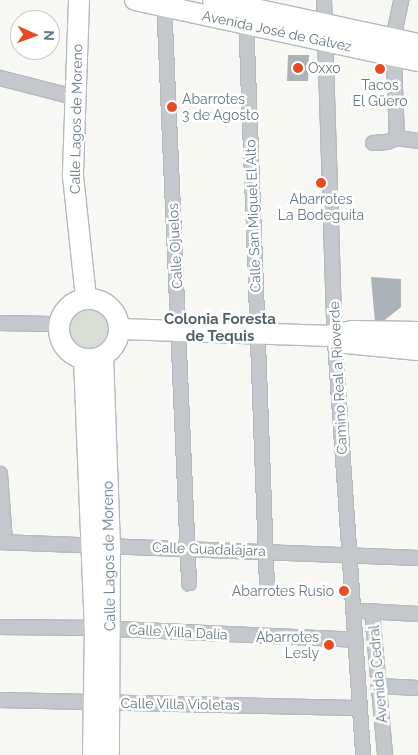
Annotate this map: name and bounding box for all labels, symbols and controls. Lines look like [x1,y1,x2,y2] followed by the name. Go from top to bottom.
[200,7,354,55] street label: Avenida José de Gálvez
[10,10,60,60] north arrow
[41,30,57,41] text: N
[66,44,86,194] street label: Calle Lagos de Moreno
[308,60,340,76] place label: Oxxo
[292,62,304,74] marker: Oxxo
[374,63,386,75] marker: Tacos El Güero
[352,77,408,110] place label: Tacos El Güero
[182,91,259,124] place label: Abarrotes 3 de Agosto
[166,101,178,113] marker: Abarrotes 3 de Agosto
[242,139,264,293] street label: Calle San Miguel El Alto
[315,177,327,189] marker: Abarrotes La Bodeguita
[278,191,364,223] place label: Abarrotes La Bodeguita
[164,203,186,289] street label: Calle Ojuelos
[326,301,350,455] street label: Camino Real a Rioverde
[164,310,276,345] district label: Colonia Foresta de Tequis
[99,481,119,631] street label: Calle Lagos de Moreno
[152,539,266,559] street label: Calle Guadalajara
[232,583,334,599] place label: Abarrotes Rusio
[338,585,350,597] marker: Abarrotes Rusio
[128,621,228,643] street label: Calle Villa Dalia
[365,624,391,724] street label: Avenida Cedral
[256,629,319,662] place label: Abarrotes Lesly
[323,639,335,651] marker: Abarrotes Lesly
[120,695,240,713] street label: Calle Villa Violetas

